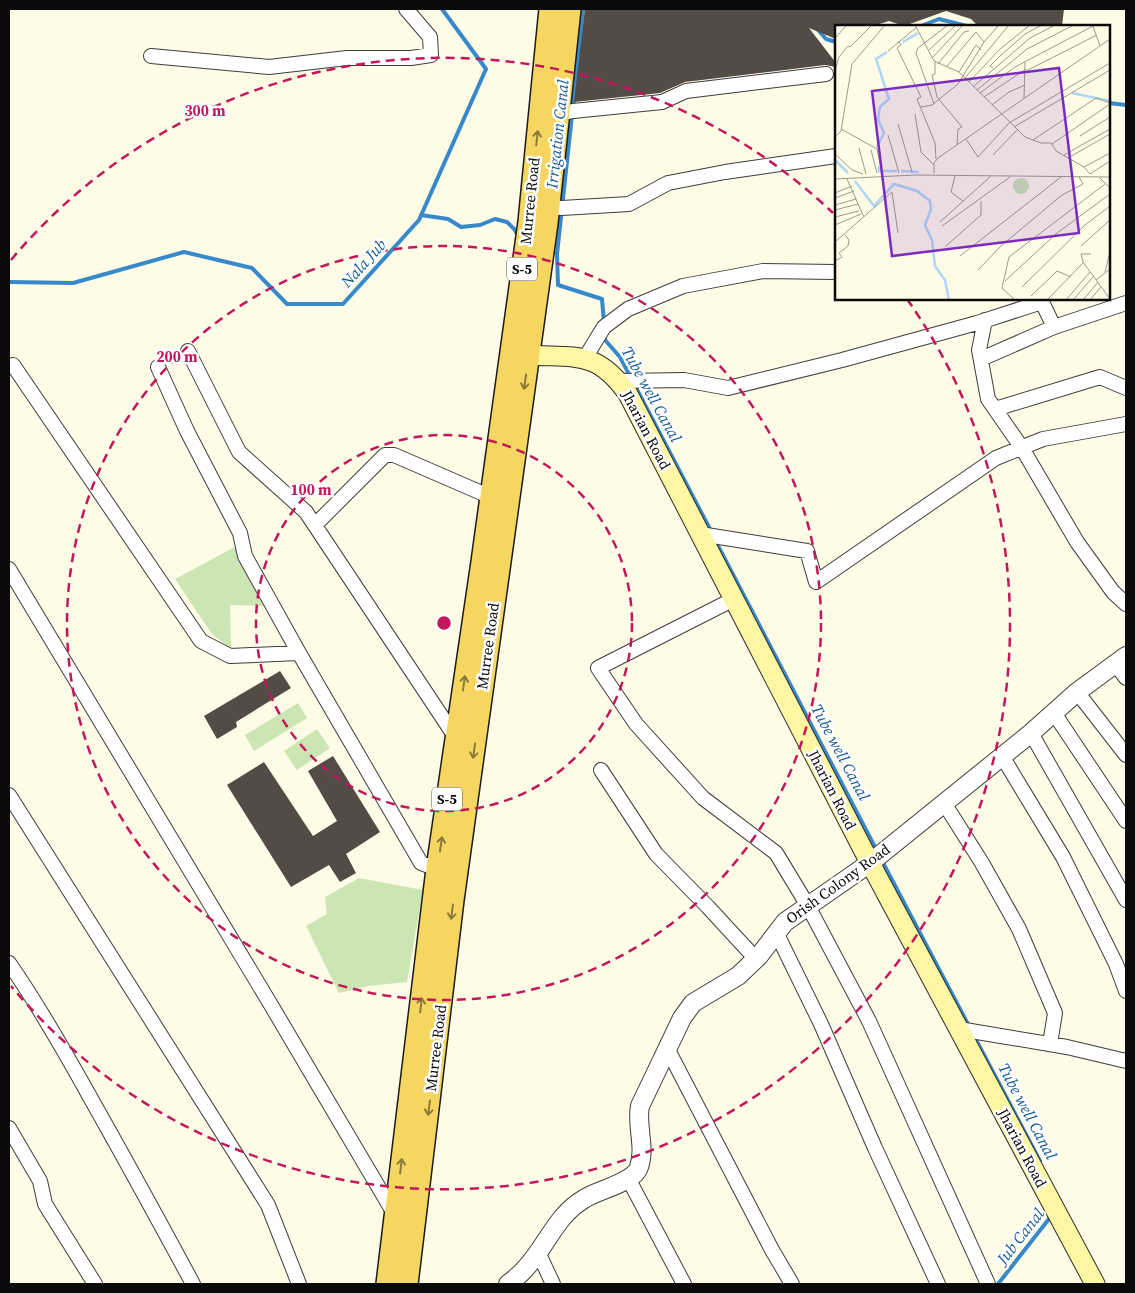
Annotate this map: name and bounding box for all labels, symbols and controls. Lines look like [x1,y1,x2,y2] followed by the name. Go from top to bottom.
[835,25,1110,300] inset map
[540,78,574,190] water label: Irrigation Canal
[184,100,226,121] text: 300 m
[532,131,542,147] one-way arrow
[514,156,545,245] street label: Murree Road
[335,234,391,293] water label: Nala Jub
[507,258,537,280] road number: S-5
[617,342,688,446] water label: Tube well Canal
[156,346,198,367] text: 200 m
[520,373,530,389] one-way arrow
[616,385,676,474] street label: Jharian Road
[290,479,332,500] text: 100 m
[471,601,504,691] street label: Murree Road
[435,614,453,632] centre of rings
[459,675,469,691] one-way arrow
[806,700,876,804] water label: Tube well Canal
[468,742,478,758] one-way arrow
[803,745,862,834] street label: Jharian Road
[432,788,462,811] road number: S-5
[436,836,446,852] one-way arrow
[781,838,895,929] street label: Orish Colony Road
[447,903,457,919] one-way arrow
[416,997,426,1013] one-way arrow
[420,1003,451,1093] street label: Murree Road
[993,1059,1063,1163] water label: Tube well Canal
[423,1100,433,1116] one-way arrow
[992,1103,1052,1192] street label: Jharian Road
[396,1159,406,1175] one-way arrow
[990,1203,1049,1270] water label: Jub Canal

